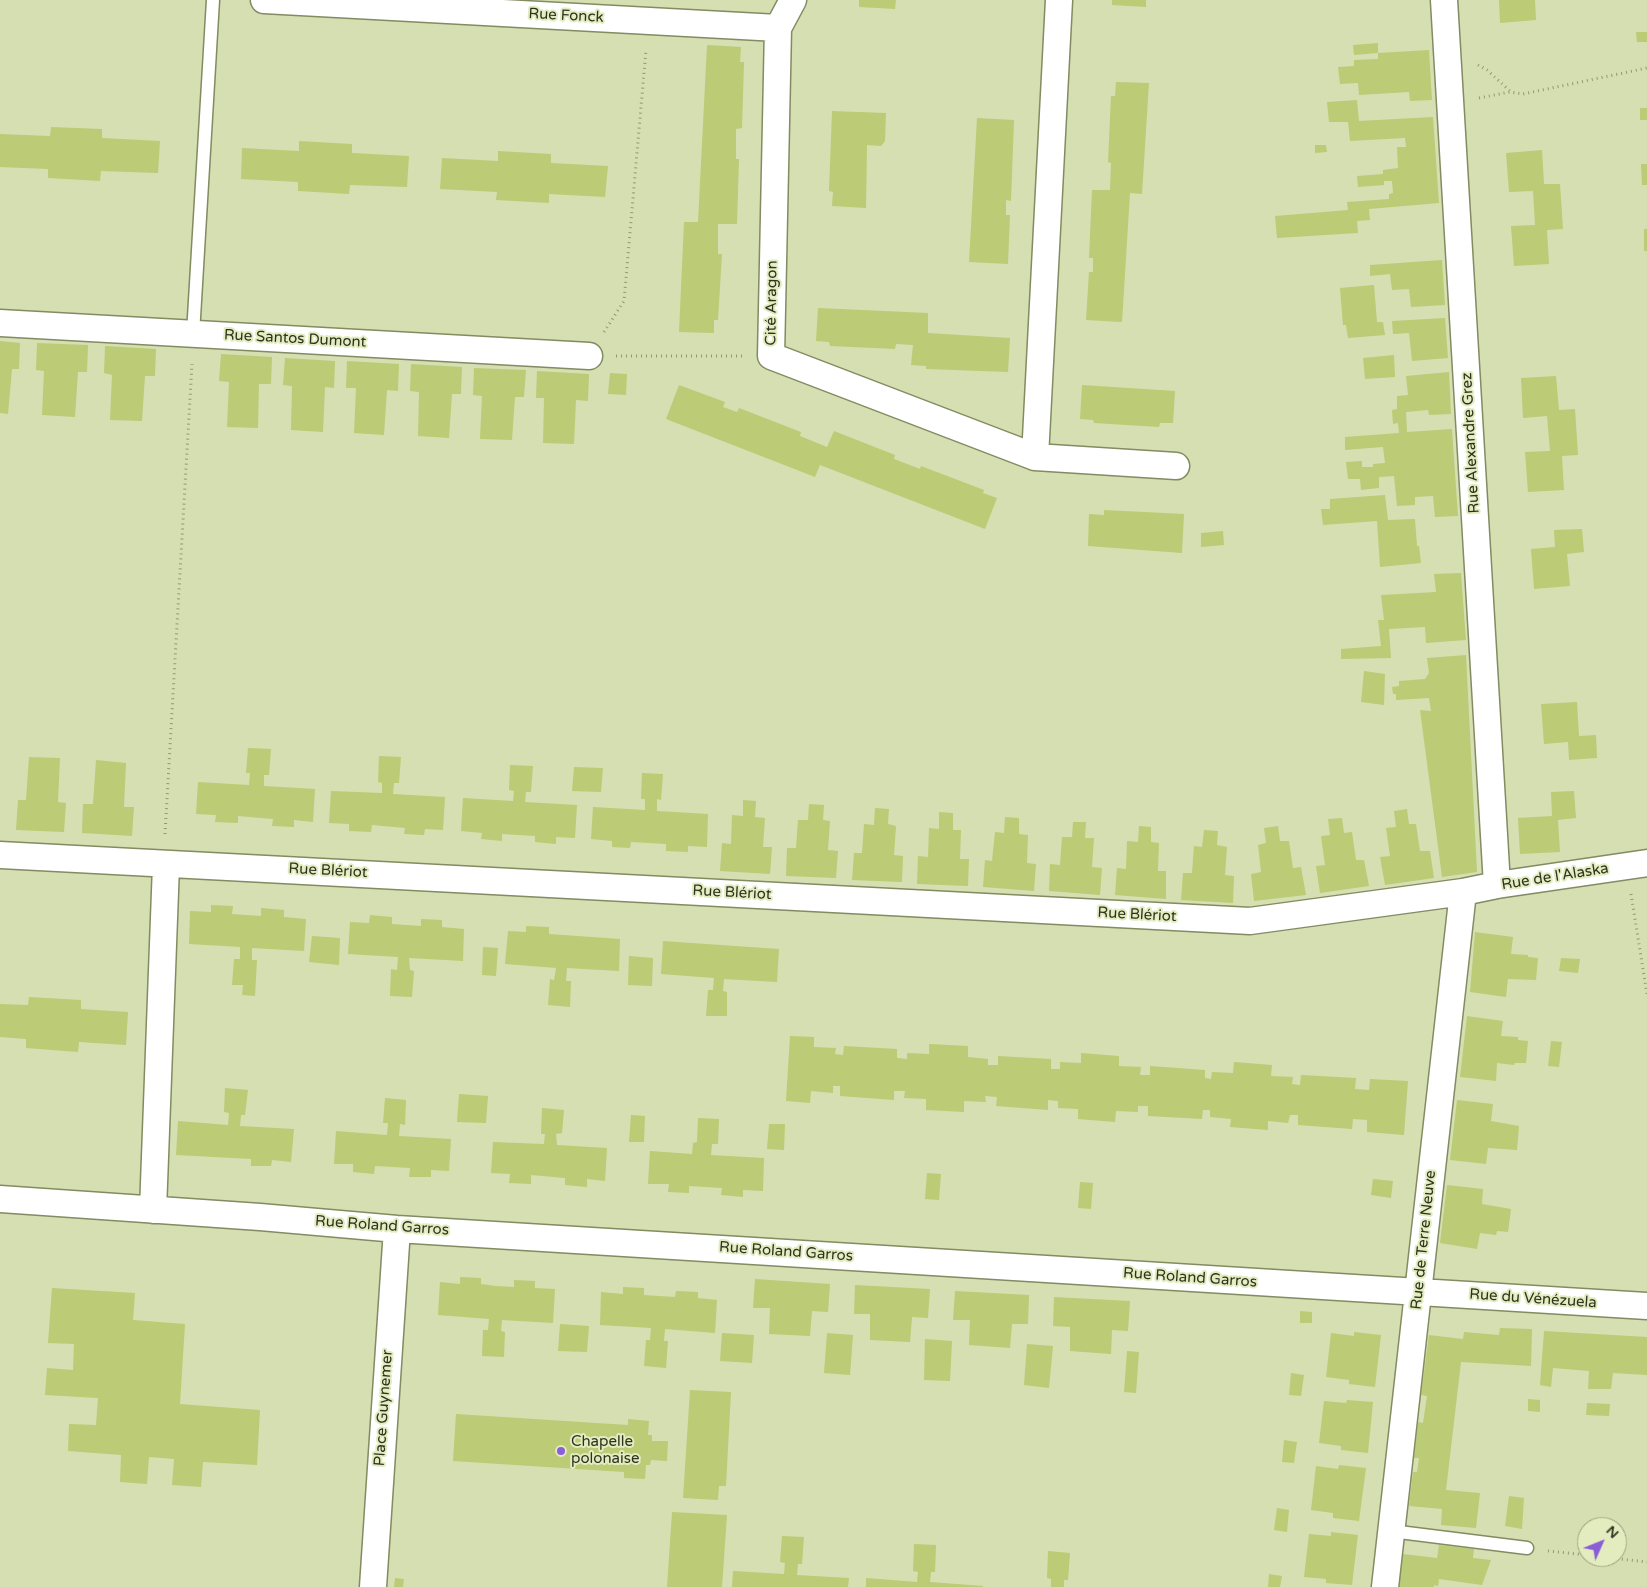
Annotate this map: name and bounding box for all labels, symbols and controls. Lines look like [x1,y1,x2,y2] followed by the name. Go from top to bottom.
[528,5,604,27] street label: Rue Fonck
[762,260,782,346] street label: Cité Aragon
[223,326,367,352] street label: Rue Santos Dumont
[1458,372,1484,514] street label: Rue Alexandre Grez
[288,860,368,882] street label: Rue Blériot
[1500,860,1610,894] street label: Rue de l'Alaska
[692,882,772,904] street label: Rue Blériot
[1097,904,1177,926] street label: Rue Blériot
[1408,1169,1440,1311] street label: Rue de Terre Neuve
[315,1212,449,1240] street label: Rue Roland Garros
[719,1238,853,1266] street label: Rue Roland Garros
[1123,1264,1257,1292] street label: Rue Roland Garros
[1469,1286,1597,1312] street label: Rue du Vénézuela
[371,1349,397,1467] street label: Place Guynemer
[571,1433,639,1468] place label: Chapelle polonaise
[555,1445,567,1457] marker: Chapelle polonaise
[1577,1517,1627,1567] north arrow
[1602,1522,1622,1542] text: N

